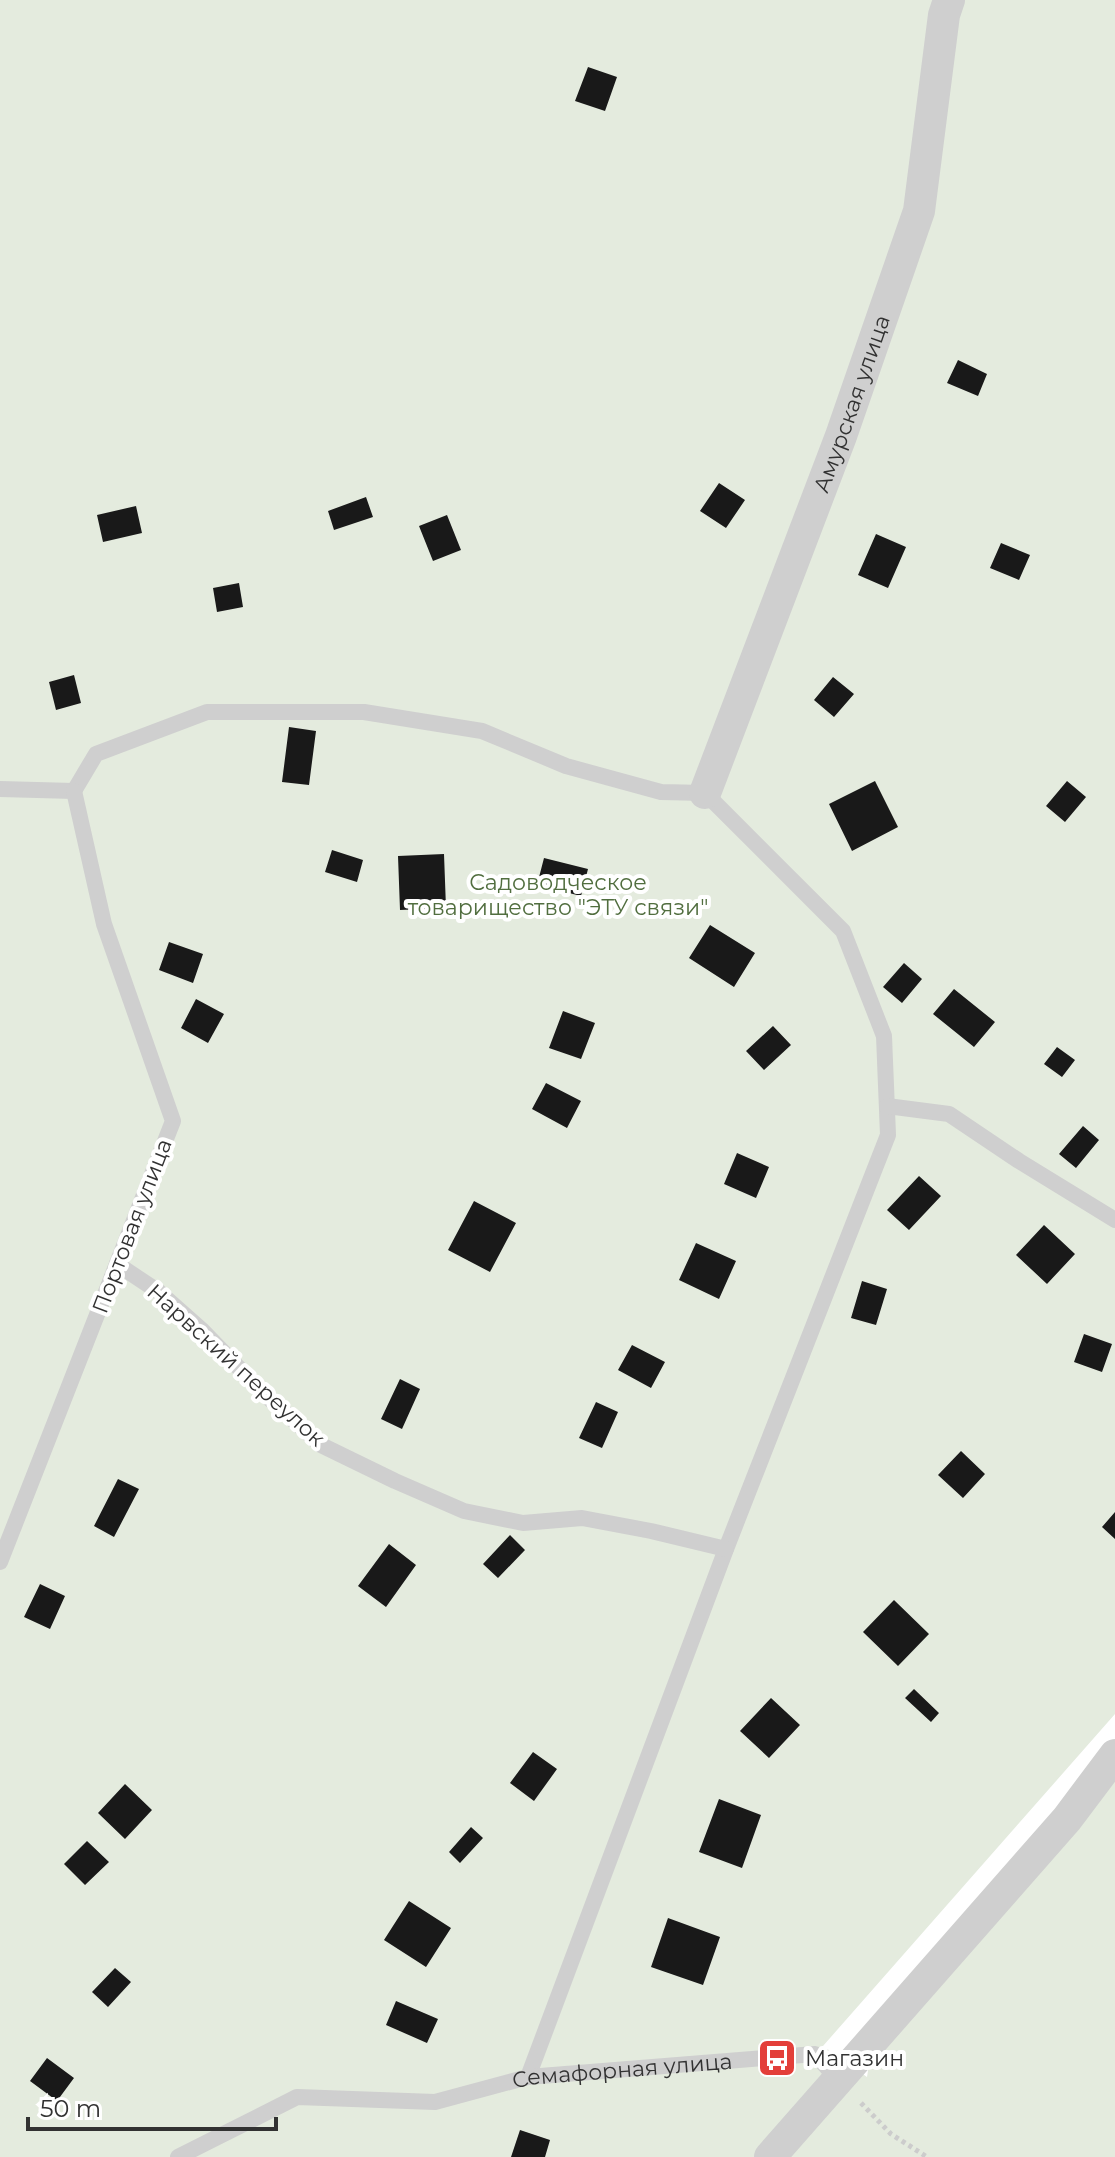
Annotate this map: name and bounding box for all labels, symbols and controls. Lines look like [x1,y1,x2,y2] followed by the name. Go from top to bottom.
[807,311,895,496] street label: Амурская улица
[408,869,708,921] park label: Садоводческое товарищество "ЭТУ связи"
[86,1135,178,1317] street label: Портовая улица
[142,1278,331,1452] street label: Нарвский переулок
[756,2037,798,2079] bus stop icon: Магазин
[805,2045,904,2072] place label: Магазин
[509,2047,733,2094] street label: Семафорная улица
[28,2081,276,2131] scale bar
[40,2094,101,2123] text: 50 m

